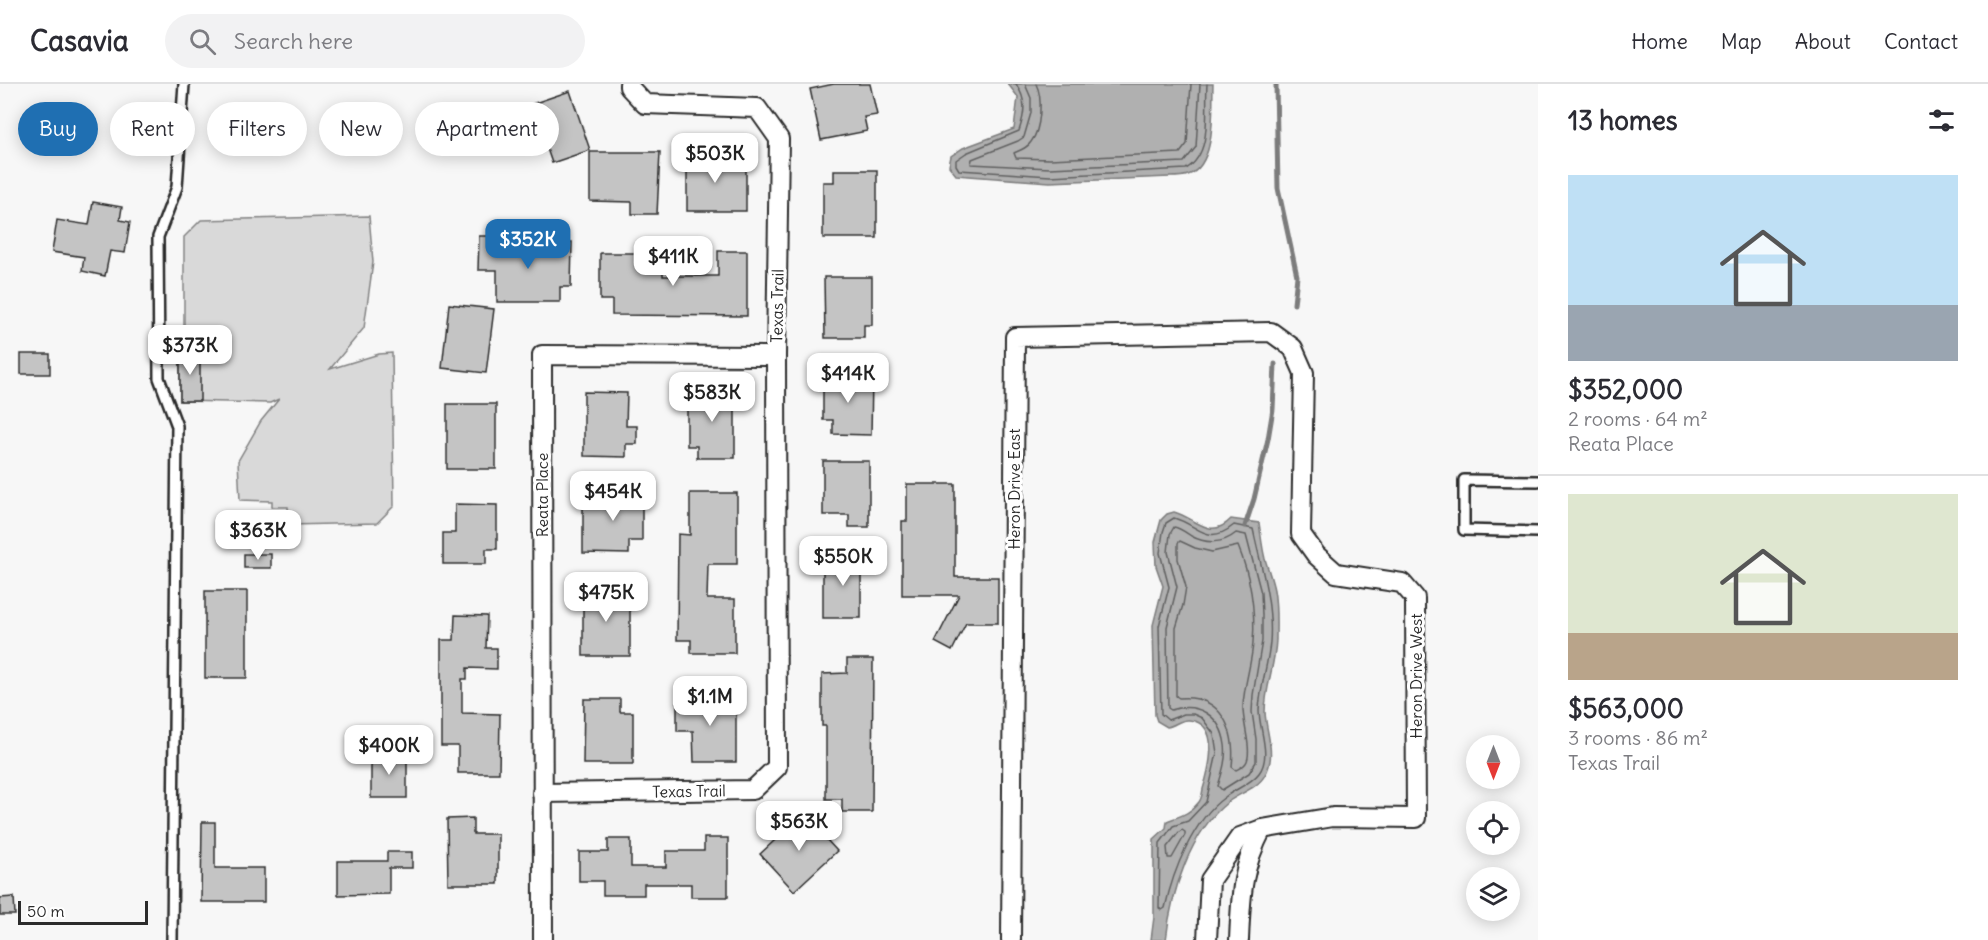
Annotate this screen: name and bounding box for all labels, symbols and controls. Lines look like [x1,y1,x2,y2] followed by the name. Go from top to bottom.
[165,14,585,68] search box
[30,23,129,59] text: Casavia
[186,25,219,58] icon: search
[234,27,353,55] text: Search here
[1631,28,1688,55] text: Home
[1721,28,1762,55] text: Map
[1795,28,1851,55] text: About
[1884,28,1958,55] text: Contact
[18,102,98,156] chip: Buy
[110,102,195,156] chip: Rent
[207,102,307,156] chip: Filters
[319,102,403,156] chip: New
[415,102,559,156] chip: Apartment
[1568,104,1678,137] text: 13 homes
[1925,104,1958,137] icon: filters
[673,133,757,184] pin: $503K
[685,140,745,165] text: $503K
[1709,214,1817,322] icon: home
[486,219,570,270] pin: $352K
[499,226,557,251] text: $352K
[631,236,715,287] pin: $411K
[648,243,698,268] text: $411K
[766,269,788,343] street label: Texas Trail
[148,325,232,376] pin: $373K
[162,332,218,357] text: $373K
[806,353,890,404] pin: $414K
[821,360,875,385] text: $414K
[670,372,754,423] pin: $583K
[1568,373,1683,406] text: $352,000
[683,379,741,404] text: $583K
[1568,406,1708,431] text: 2 rooms · 64 m²
[1004,428,1024,550] street label: Heron Drive East
[1568,431,1674,456] text: Reata Place
[532,453,552,537] street label: Reata Place
[571,471,655,522] pin: $454K
[584,478,642,503] text: $454K
[216,510,300,561] pin: $363K
[229,517,287,542] text: $363K
[1709,533,1817,641] icon: home
[801,536,885,587] pin: $550K
[813,543,873,568] text: $550K
[564,572,648,623] pin: $475K
[578,579,634,604] text: $475K
[1406,613,1426,739] street label: Heron Drive West
[668,676,752,727] pin: $1.1M
[687,683,733,708] text: $1.1M
[1568,692,1684,725] text: $563,000
[347,725,431,776] pin: $400K
[1568,725,1708,750] text: 3 rooms · 86 m²
[358,732,420,757] text: $400K
[1466,735,1520,789] north arrow
[1466,735,1520,921] map controls
[1568,750,1660,775] text: Texas Trail
[652,780,726,802] street label: Texas Trail
[757,801,841,852] pin: $563K
[1466,801,1520,855] button: locate
[770,808,828,833] text: $563K
[1466,867,1520,921] button: layers
[18,898,148,926] scale bar
[27,901,65,921] text: 50 m

